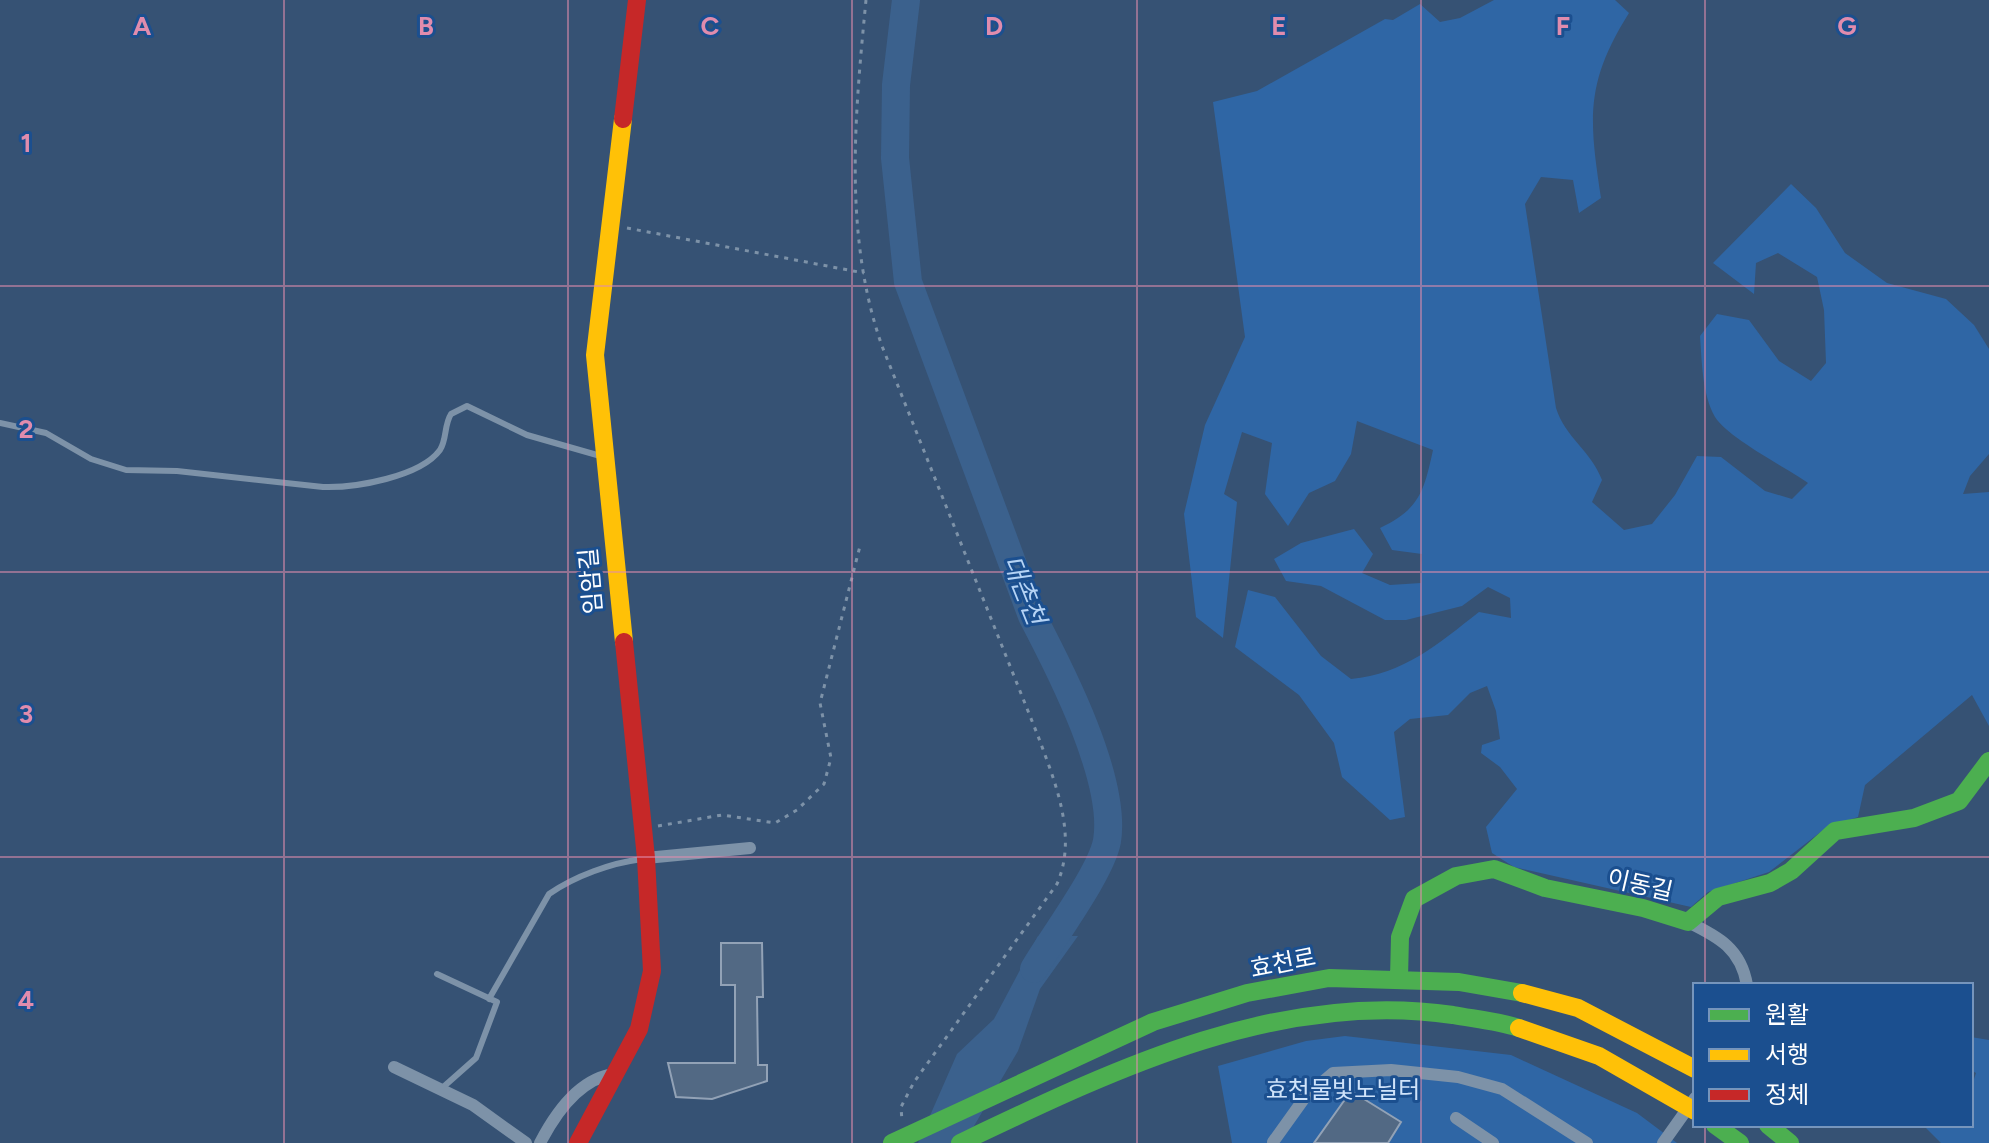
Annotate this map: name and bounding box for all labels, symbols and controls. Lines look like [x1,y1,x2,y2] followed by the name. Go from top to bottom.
[133,10,152,42] text: A
[418,10,434,42] text: B
[701,10,720,42] text: C
[985,10,1003,42] text: D
[1271,10,1287,42] text: E
[1556,10,1570,42] text: F
[1837,10,1857,42] text: G
[21,127,31,159] text: 1
[18,413,34,445] text: 2
[573,547,608,615] street label: 임암길
[996,551,1053,632] water label: 대촌천
[19,698,33,730] text: 3
[1605,863,1676,906] street label: 이동길
[1248,942,1318,983] street label: 효천로
[1693,983,1973,1127] legend
[18,984,34,1016] text: 4
[1765,1000,1809,1029] text: 원활
[1765,1040,1809,1069] text: 서행
[1266,1075,1420,1104] park label: 효천물빛노닐터
[1765,1080,1809,1109] text: 정체

